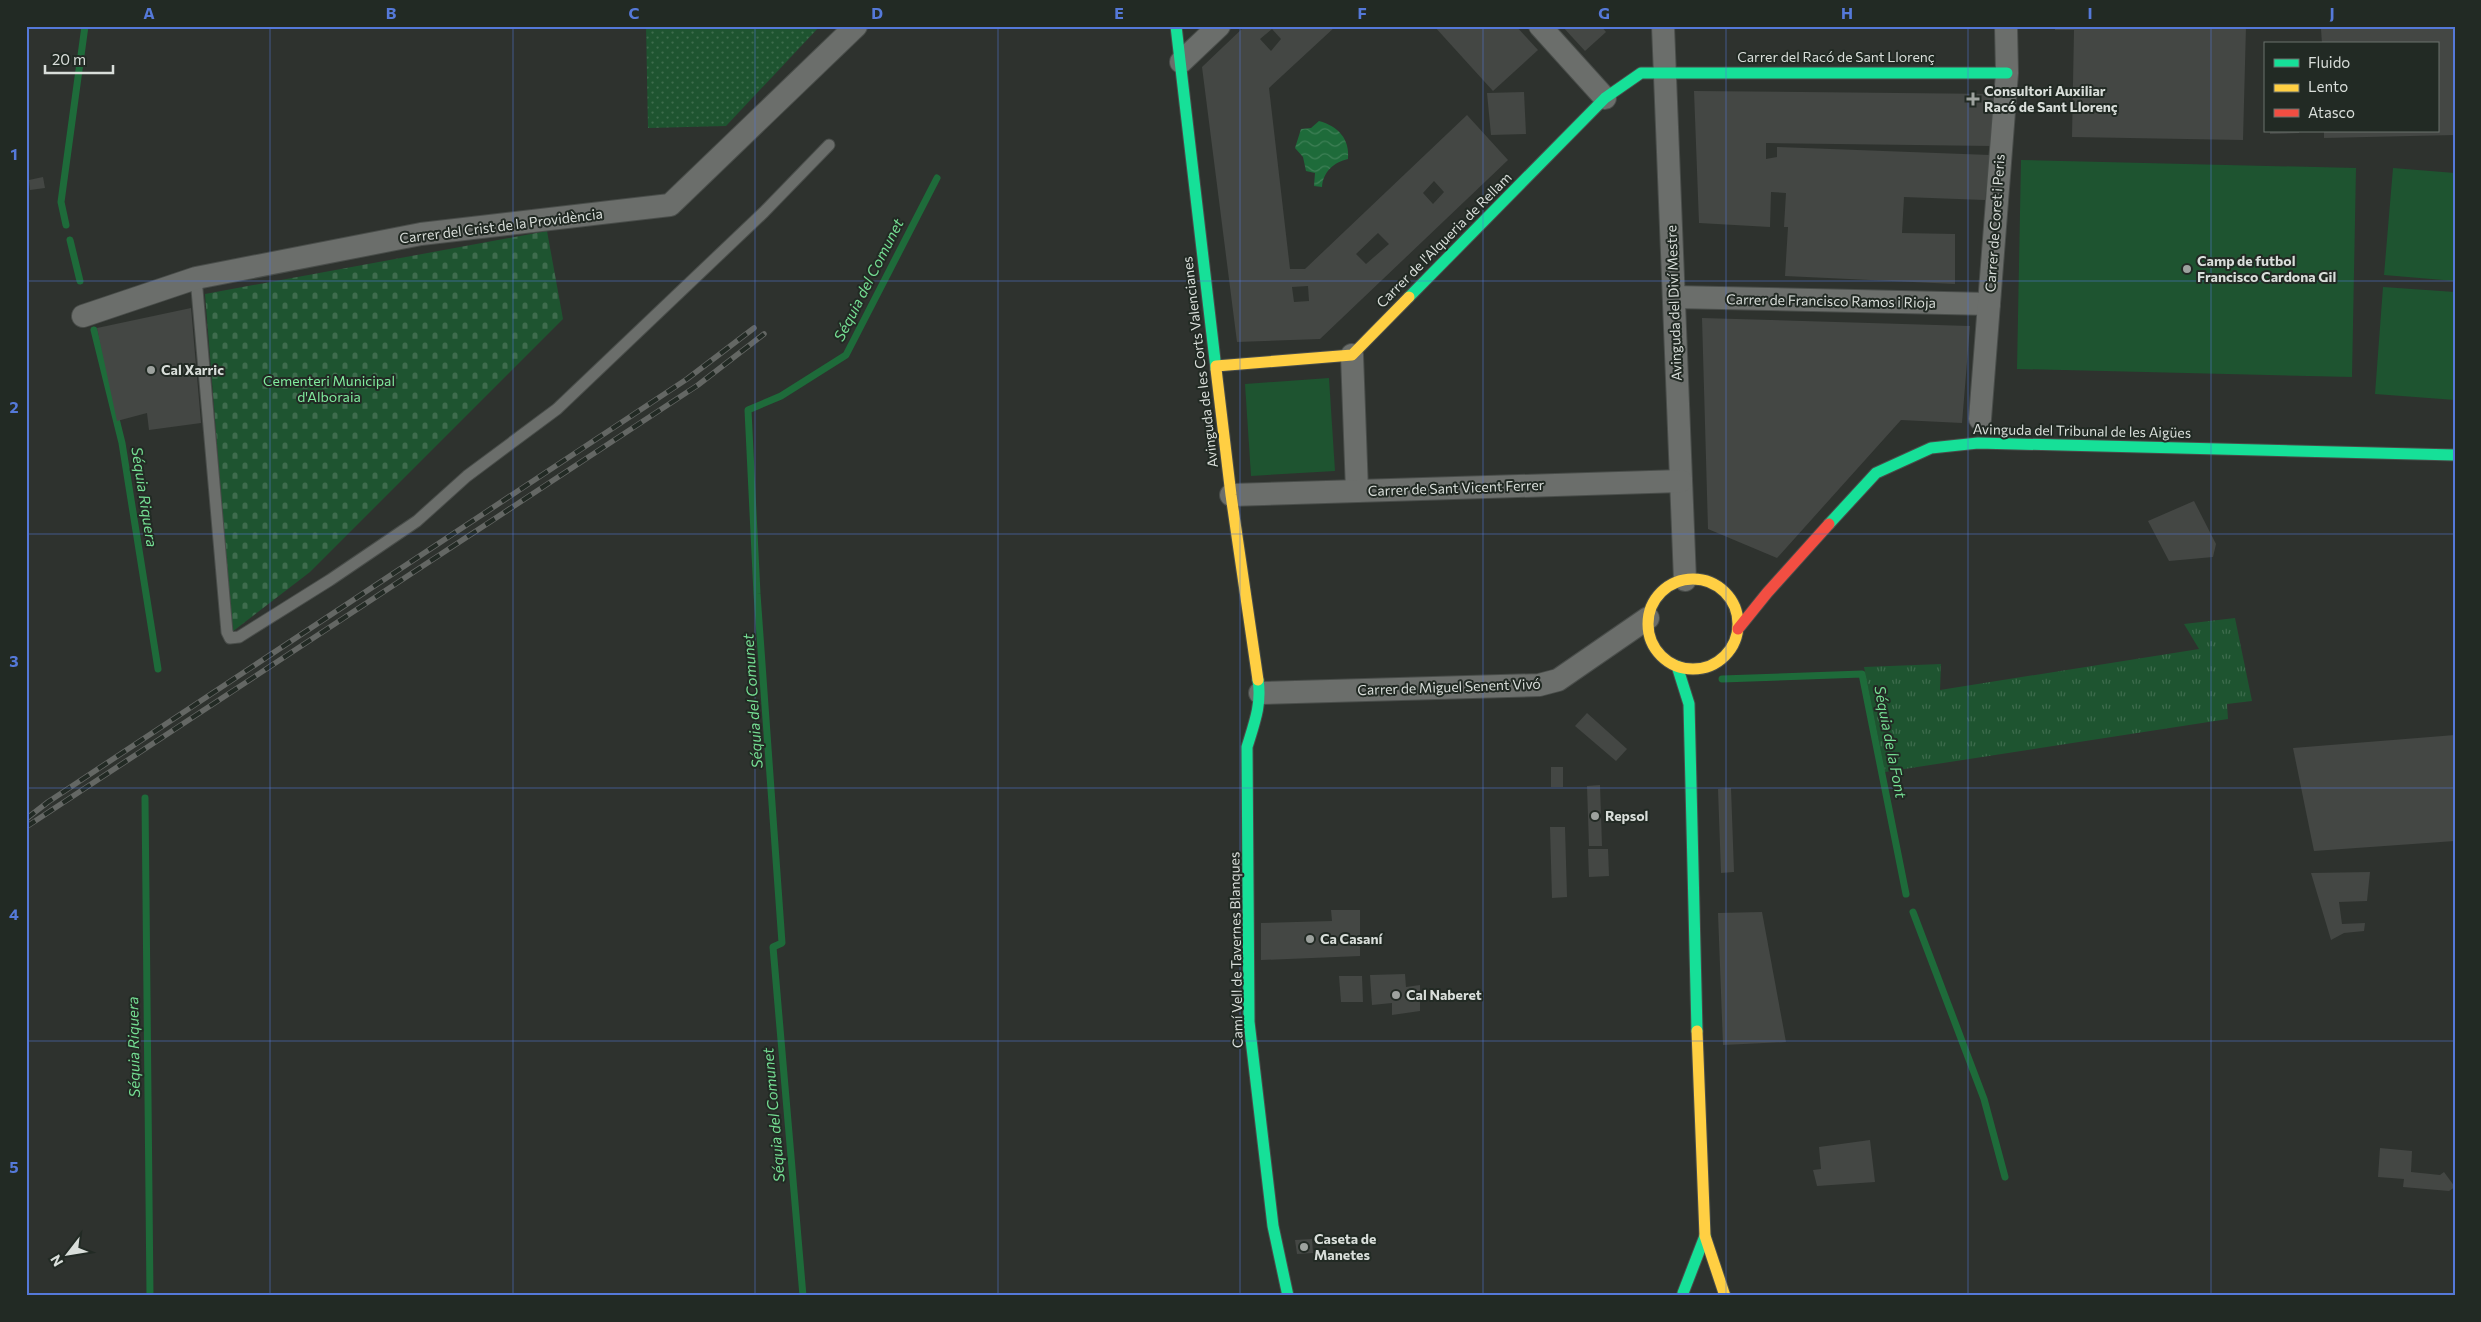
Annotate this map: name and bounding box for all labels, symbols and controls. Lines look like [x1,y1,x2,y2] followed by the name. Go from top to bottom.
[143,3,155,22] text: A
[386,3,397,22] text: B
[629,3,640,22] text: C
[871,3,883,22] text: D
[1114,3,1124,22] text: E
[1357,3,1367,22] text: F
[1598,3,1610,22] text: G
[1841,3,1853,22] text: H
[2087,3,2093,22] text: I
[2329,3,2335,22] text: J
[45,42,112,74] scale bar
[2264,42,2438,132] legend
[1737,48,1935,65] street label: Carrer del Racó de Sant Llorenç
[52,50,86,68] text: 20 m
[2308,53,2350,71] text: Fluido
[2308,77,2348,95] text: Lento
[1984,82,2118,115] place label: Consultori Auxiliar Racó de Sant Llorenç
[1966,92,1980,106] marker: Consultori Auxiliar Racó de Sant Llorenç
[2308,103,2355,121] text: Atasco
[10,144,18,163] text: 1
[1981,153,2008,293] street label: Carrer de Coret i Peris
[1373,169,1515,311] street label: Carrer de l'Alqueria de Rellam
[398,205,604,246] street label: Carrer del Crist de la Providència
[829,215,907,344] water label: Séquia del Comunet
[1662,225,1685,381] street label: Avinguda del Diví Mestre
[2197,252,2336,285] place label: Camp de futbol Francisco Cardona Gil
[1178,255,1221,469] street label: Avinguda de les Corts Valencianes
[2181,263,2193,275] marker: Camp de futbol Francisco Cardona Gil
[1726,290,1936,311] street label: Carrer de Francisco Ramos i Rioja
[161,361,224,378] place label: Cal Xarric
[145,364,157,376] marker: Cal Xarric
[263,372,395,405] park label: Cementeri Municipal d'Alboraia
[9,397,19,416] text: 2
[1973,420,2191,441] street label: Avinguda del Tribunal de les Aigües
[128,446,162,548] water label: Séquia Riquera
[1367,476,1545,499] street label: Carrer de Sant Vicent Ferrer
[738,632,766,769] water label: Séquia del Comunet
[9,651,19,670] text: 3
[1357,675,1541,698] street label: Carrer de Miguel Senent Vivó
[1871,684,1911,800] water label: Séquia de la Font
[1605,807,1648,824] place label: Repsol
[1589,810,1601,822] marker: Repsol
[1225,852,1246,1048] street label: Camí Vell de Tavernes Blanques
[9,904,19,923] text: 4
[1320,930,1384,947] place label: Ca Casaní
[1304,933,1316,945] marker: Ca Casaní
[1406,986,1482,1003] place label: Cal Naberet
[1390,989,1402,1001] marker: Cal Naberet
[123,996,143,1098] water label: Séquia Riquera
[758,1046,788,1183] water label: Séquia del Comunet
[9,1157,19,1176] text: 5
[42,1230,92,1280] north arrow
[1314,1230,1376,1263] place label: Caseta de Manetes
[1298,1241,1310,1253] marker: Caseta de Manetes
[46,1252,66,1270] text: N

